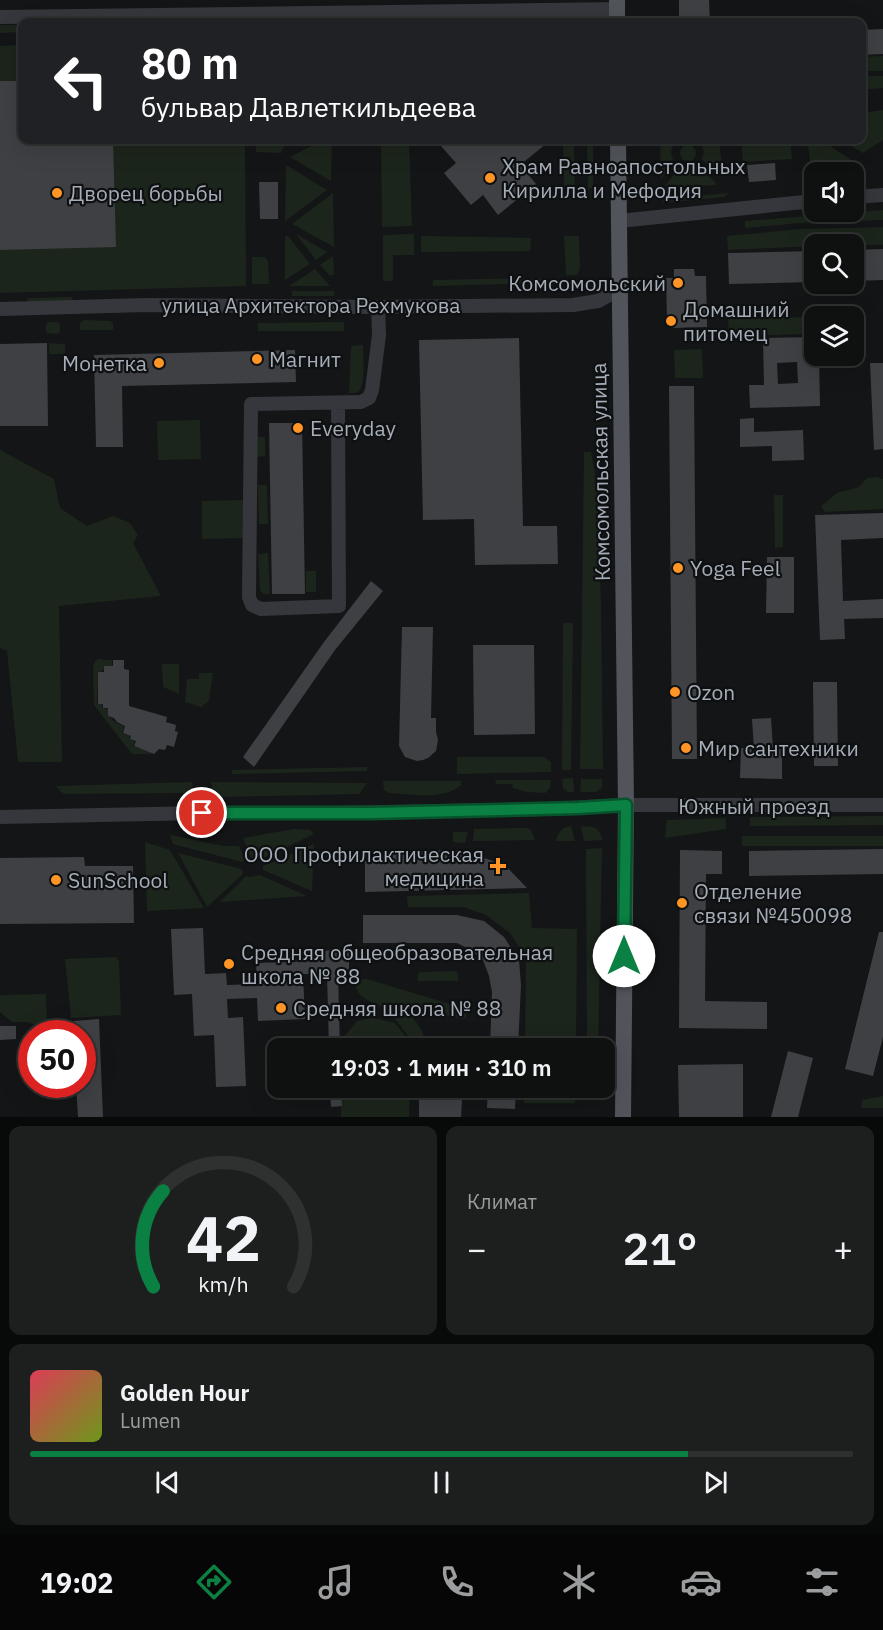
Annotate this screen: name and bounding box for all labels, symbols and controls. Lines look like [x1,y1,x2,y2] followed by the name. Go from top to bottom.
[141,36,239,91] text: 80 m
[42,42,120,120] icon: left
[141,89,476,124] text: бульвар Давлеткильдеева
[502,152,746,204] place label: Храм Равноапостольных Кирилла и Мефодия
[804,162,864,366] map controls
[804,162,864,222] button: sound
[483,171,497,185] marker: Храм Равноапостольных Кирилла и Мефодия
[69,179,223,207] place label: Дворец борьбы
[50,186,64,200] marker: Дворец борьбы
[804,234,864,294] button: search
[508,269,666,297] place label: Комсомольский
[671,276,685,290] marker: Комсомольский
[161,291,461,319] street label: улица Архитектора Рехмукова
[683,295,790,347] place label: Домашний питомец
[804,306,864,366] button: layers
[664,314,678,328] marker: Домашний питомец
[269,345,341,373] place label: Магнит
[62,349,147,377] place label: Монетка
[250,352,264,366] marker: Магнит
[152,356,166,370] marker: Монетка
[584,363,616,581] street label: Комсомольская улица
[310,414,397,442] place label: Everyday
[291,421,305,435] marker: Everyday
[690,554,781,582] place label: Yoga Feel
[671,561,685,575] marker: Yoga Feel
[687,678,735,706] place label: Ozon
[668,685,682,699] marker: Ozon
[698,734,859,762] place label: Мир сантехники
[679,741,693,755] marker: Мир сантехники
[176,787,227,838] pin
[678,792,830,820] street label: Южный проезд
[185,796,218,829] icon: arrive
[244,840,484,892] place label: ООО Профилактическая медицина
[489,857,507,875] marker: ООО Профилактическая медицина
[68,866,168,894] place label: SunSchool
[49,873,63,887] marker: SunSchool
[694,877,852,929] place label: Отделение связи №450098
[675,896,689,910] marker: Отделение связи №450098
[592,924,656,988] position arrow
[241,938,553,990] place label: Средняя общеобразовательная школа № 88
[222,957,236,971] marker: Средняя общеобразовательная школа № 88
[293,994,501,1022] place label: Средняя школа № 88
[274,1001,288,1015] marker: Средняя школа № 88
[18,1020,96,1098] speed limit sign: 50
[330,1053,552,1082] text: 19:03 · 1 мин · 310 m
[467,1188,537,1215] text: Климат
[186,1197,260,1278] text: 42
[622,1219,698,1277] text: 21°
[467,1227,487,1270] text: −
[833,1227,853,1270] text: +
[198,1271,248,1299] text: km/h
[120,1378,249,1407] text: Golden Hour
[120,1407,181,1434] text: Lumen
[151,1466,184,1499] icon: previous
[425,1466,458,1499] icon: pause
[699,1466,732,1499] icon: next
[193,1561,235,1603] icon: directions
[315,1561,357,1603] icon: music
[436,1561,478,1603] icon: phone
[558,1561,600,1603] icon: climate
[680,1561,722,1603] icon: car
[801,1561,843,1603] icon: filters
[40,1565,114,1600] text: 19:02

